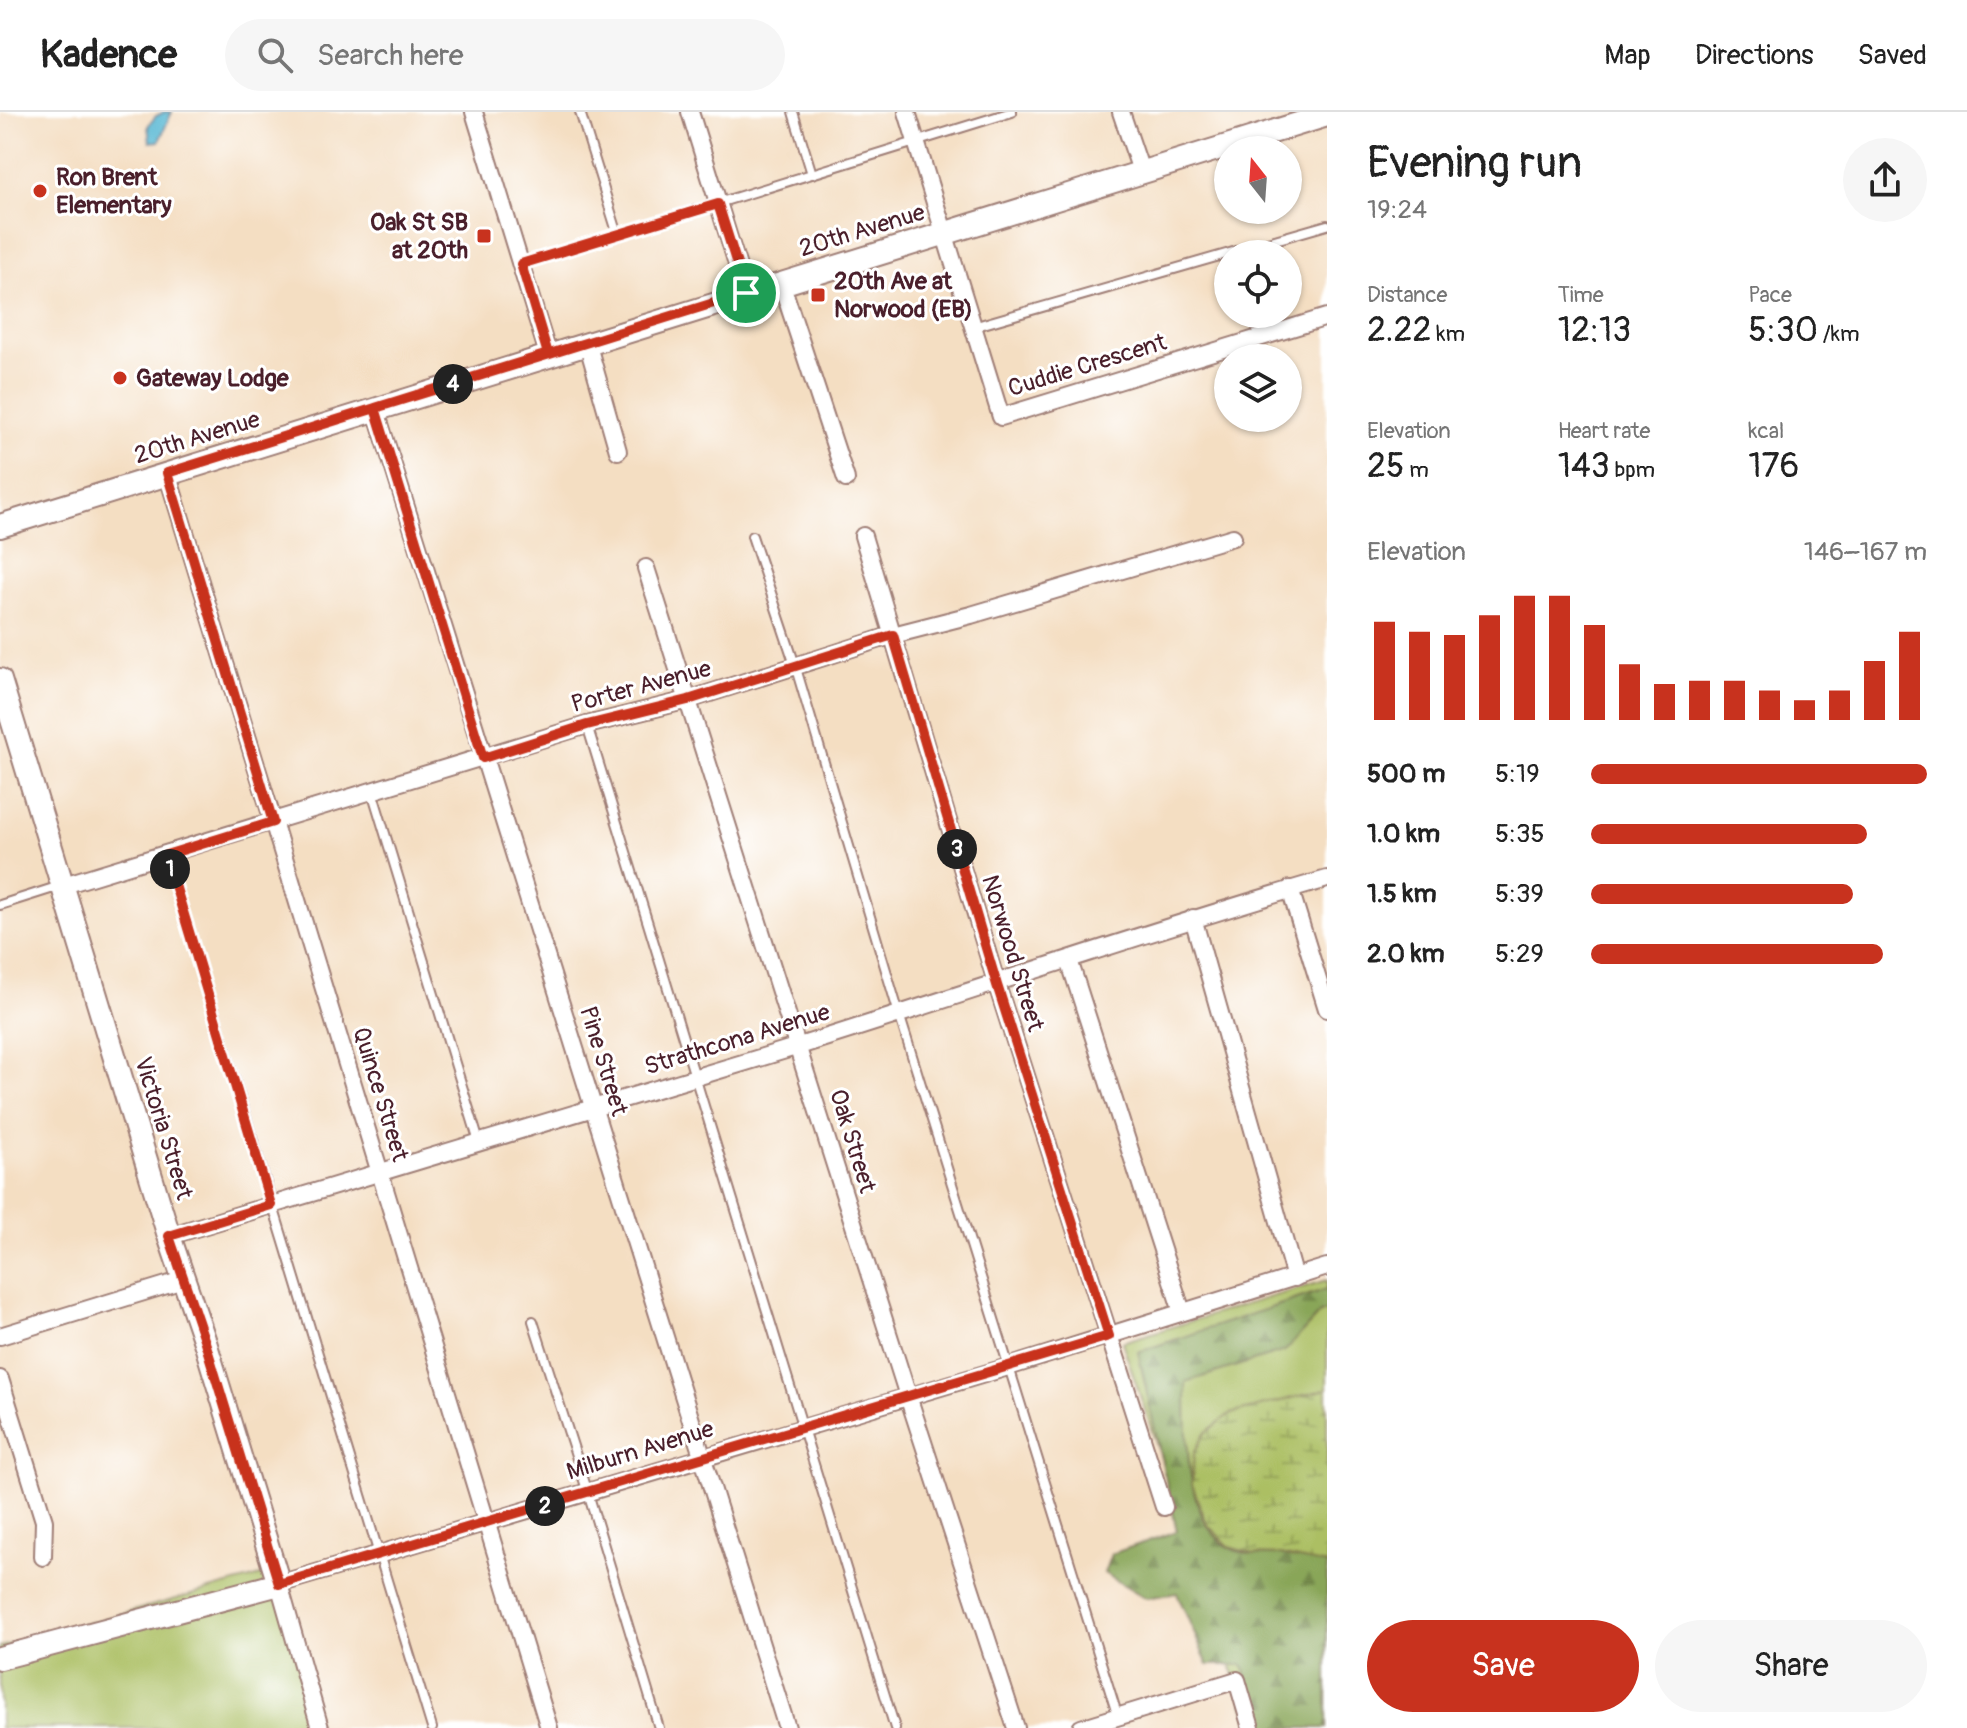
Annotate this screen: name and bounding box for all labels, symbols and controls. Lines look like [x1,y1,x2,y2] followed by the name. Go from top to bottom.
[225,19,785,91] search box
[40,31,177,79] text: Kadence
[253,33,297,77] icon: search
[317,37,464,74] text: Search here
[1604,38,1651,73] text: Map
[1695,38,1814,73] text: Directions
[1858,38,1927,73] text: Saved
[1214,136,1302,224] north arrow
[1214,136,1302,432] map controls
[1367,136,1582,191] text: Evening run
[1843,138,1927,222] button: share
[56,163,172,220] place label: Ron Brent Elementary
[31,182,49,200] marker: Ron Brent Elementary
[1367,194,1427,226] text: 19:24
[796,198,929,263] street label: 20th Avenue
[370,208,468,265] place label: Oak St SB at 20th
[475,227,493,245] marker: Oak St SB at 20th
[1214,240,1302,328] button: locate
[712,259,780,327] pin
[834,267,973,324] place label: 20th Ave at Norwood (EB)
[724,271,768,315] icon: arrive
[1367,281,1447,309] text: Distance
[1558,281,1604,309] text: Time
[1748,281,1792,309] text: Pace
[809,286,827,304] marker: 20th Ave at Norwood (EB)
[1367,309,1431,352] text: 2.22
[1558,309,1631,352] text: 12:13
[1748,309,1818,352] text: 5:30
[1431,320,1465,348] text: km
[1818,320,1859,348] text: /km
[1005,328,1170,403] street label: Cuddie Crescent
[1214,344,1302,432] button: layers
[136,364,290,393] place label: Gateway Lodge
[433,364,473,404] pin: 4
[111,369,129,387] marker: Gateway Lodge
[447,370,459,398] text: 4
[131,405,264,470] street label: 20th Avenue
[1367,417,1451,445] text: Elevation
[1558,417,1650,445] text: Heart rate
[1748,417,1784,445] text: kcal
[1367,445,1404,488] text: 25
[1558,445,1610,488] text: 143
[1748,445,1799,488] text: 176
[1404,456,1429,484] text: m
[1610,456,1655,484] text: bpm
[1367,536,1466,568] text: Elevation
[1804,536,1927,568] text: 146–167 m
[568,654,714,719] street label: Porter Avenue
[1367,758,1445,790] text: 500 m
[1495,758,1540,790] text: 5:19
[1367,818,1440,850] text: 1.0 km
[1495,818,1545,850] text: 5:35
[937,829,977,869] pin: 3
[951,835,963,863] text: 3
[150,849,190,889] pin: 1
[166,855,174,883] text: 1
[975,872,1050,1035] street label: Norwood Street
[1367,878,1437,910] text: 1.5 km
[1495,878,1544,910] text: 5:39
[1367,938,1445,970] text: 2.0 km
[1495,938,1544,970] text: 5:29
[641,997,833,1081] street label: Strathcona Avenue
[573,1003,634,1120] street label: Pine Street
[346,1024,415,1165] street label: Quince Street
[128,1053,199,1203] street label: Victoria Street
[823,1086,882,1197] street label: Oak Street
[563,1414,717,1487] street label: Milburn Avenue
[525,1486,565,1526] pin: 2
[539,1492,551,1520] text: 2
[1367,1620,1639,1712] button: Save
[1655,1620,1927,1712] button: Share

